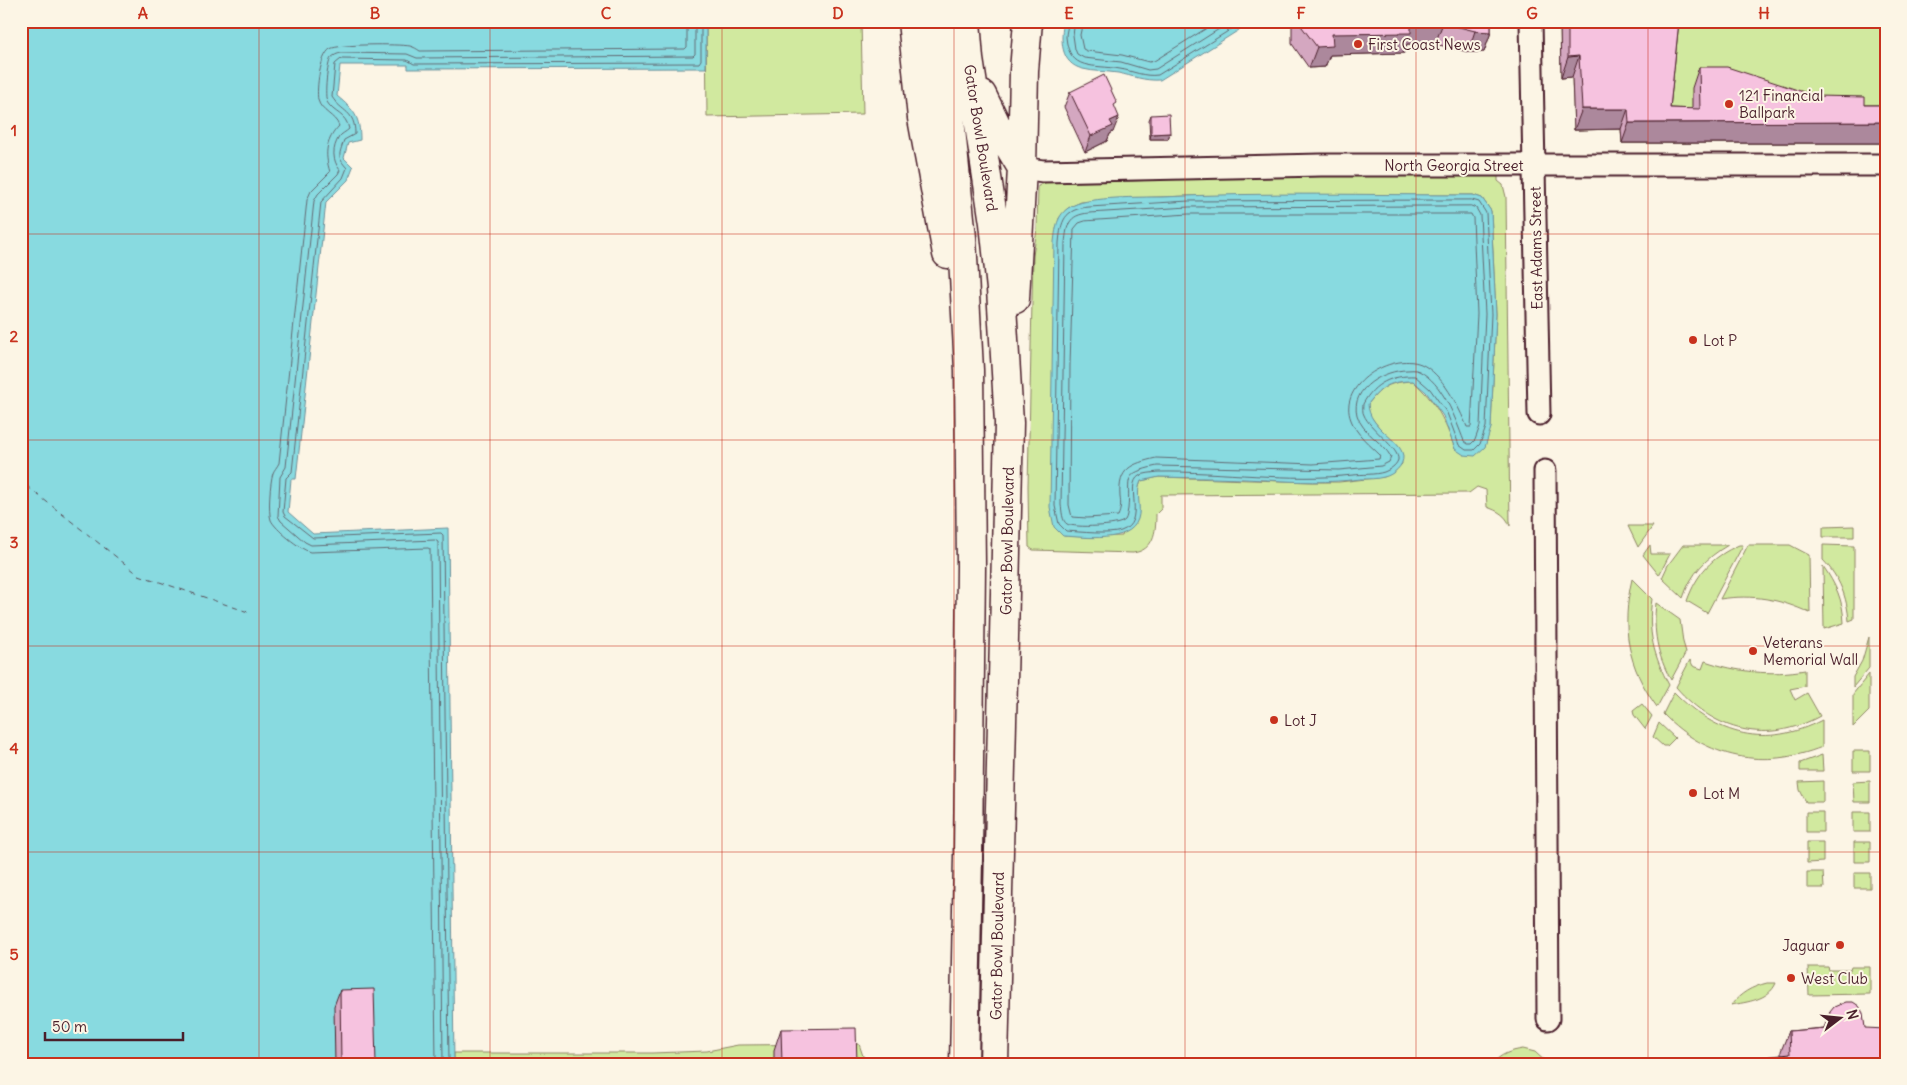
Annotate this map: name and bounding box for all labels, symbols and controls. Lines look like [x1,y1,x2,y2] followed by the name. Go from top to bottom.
[138,3,148,23] text: A
[370,3,381,23] text: B
[601,3,612,23] text: C
[832,3,844,23] text: D
[1064,3,1074,23] text: E
[1296,3,1306,23] text: F
[1526,3,1538,23] text: G
[1758,3,1770,23] text: H
[1368,35,1481,54] place label: First Coast News
[1352,38,1364,50] marker: First Coast News
[960,63,1002,213] street label: Gator Bowl Boulevard
[1739,86,1823,122] place label: 121 Financial Ballpark
[1723,98,1735,110] marker: 121 Financial Ballpark
[11,120,17,140] text: 1
[1384,156,1524,175] street label: North Georgia Street
[1525,186,1547,310] street label: East Adams Street
[10,326,19,346] text: 2
[1703,331,1737,350] place label: Lot P
[1687,334,1699,346] marker: Lot P
[996,466,1018,615] street label: Gator Bowl Boulevard
[9,532,19,552] text: 3
[1763,633,1858,669] place label: Veterans Memorial Wall
[1747,645,1759,657] marker: Veterans Memorial Wall
[1284,711,1317,730] place label: Lot J
[1268,714,1280,726] marker: Lot J
[9,738,19,758] text: 4
[1703,784,1740,803] place label: Lot M
[1687,787,1699,799] marker: Lot M
[986,871,1008,1020] street label: Gator Bowl Boulevard
[1782,936,1830,955] place label: Jaguar
[1834,939,1846,951] marker: Jaguar
[9,944,19,964] text: 5
[1801,969,1868,988] place label: West Club
[1785,972,1797,984] marker: West Club
[1814,992,1864,1042] north arrow
[1843,1007,1862,1022] text: N
[45,1010,182,1042] scale bar
[52,1017,87,1036] text: 50 m

